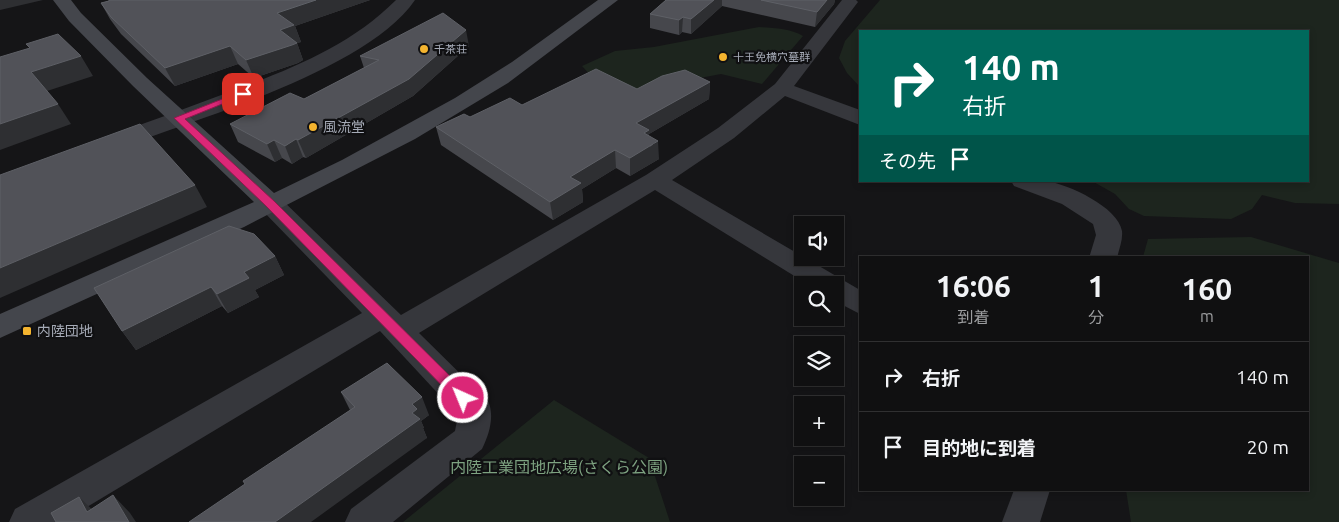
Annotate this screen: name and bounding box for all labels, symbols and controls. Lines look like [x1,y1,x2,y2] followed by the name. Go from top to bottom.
[418,43,430,55] marker: 千茶荘
[434,43,467,55] place label: 千茶荘
[962,47,1060,87] text: 140 m
[879,50,944,115] icon: right
[717,51,729,63] marker: 十王免横穴墓群
[733,51,810,63] place label: 十王免横穴墓群
[222,73,264,115] pin
[229,80,257,108] icon: arrive
[962,93,1006,118] text: 右折
[323,119,365,135] place label: 風流堂
[307,121,319,133] marker: 風流堂
[946,145,974,173] icon: arrive
[879,150,936,172] text: その先
[794,216,844,506] map controls
[794,216,844,266] button: sound
[936,269,1011,303] text: 16:06
[1088,269,1105,303] text: 1
[1181,272,1232,306] text: 160
[794,276,844,326] button: search
[1200,307,1214,325] text: m
[957,308,989,326] text: 到着
[1088,308,1104,326] text: 分
[37,323,93,339] place label: 内陸団地
[21,325,33,337] marker: 内陸団地
[794,336,844,386] button: layers
[879,363,907,391] icon: right
[1236,366,1289,388] text: 140 m
[922,367,960,389] text: 右折
[436,371,488,423] position arrow
[794,396,844,446] button: +
[879,433,907,461] icon: arrive
[1247,436,1289,458] text: 20 m
[922,437,1036,459] text: 目的地に到着
[794,456,844,506] button: −
[450,458,668,477] park label: 内陸工業団地広場(さくら公園)

